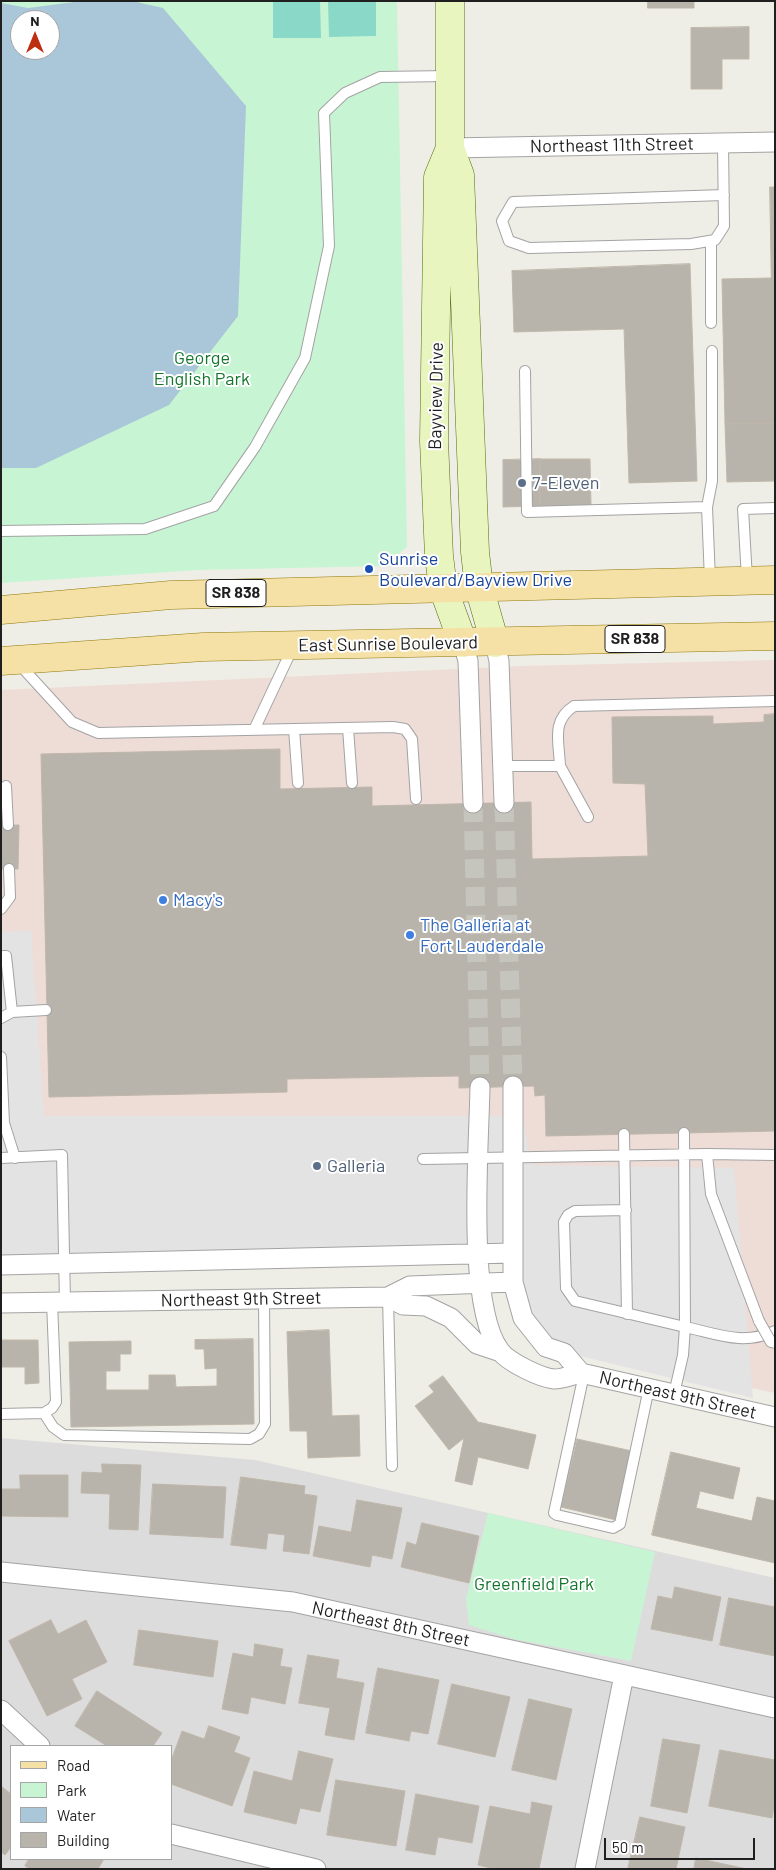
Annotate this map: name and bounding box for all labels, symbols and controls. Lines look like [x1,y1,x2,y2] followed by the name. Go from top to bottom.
[10,10,60,60] north arrow
[30,12,40,29] text: N
[530,133,694,157] street label: Northeast 11th Street
[424,342,448,450] street label: Bayview Drive
[154,347,250,389] park label: George English Park
[532,472,600,494] place label: 7-Eleven
[516,477,528,489] marker: 7-Eleven
[379,548,572,590] place label: Sunrise Boulevard/Bayview Drive
[363,563,375,575] marker: Sunrise Boulevard/Bayview Drive
[206,580,266,606] road number: SR 838
[605,626,665,652] road number: SR 838
[298,632,478,656] street label: East Sunrise Boulevard
[173,889,223,911] place label: Macy's
[157,894,169,906] marker: Macy's
[420,914,544,956] place label: The Galleria at Fort Lauderdale
[404,929,416,941] marker: The Galleria at Fort Lauderdale
[327,1155,385,1177] place label: Galleria
[311,1160,323,1172] marker: Galleria
[160,1287,322,1311] street label: Northeast 9th Street
[597,1366,759,1424] street label: Northeast 9th Street
[474,1573,594,1595] park label: Greenfield Park
[310,1597,472,1651] street label: Northeast 8th Street
[10,1745,172,1860] legend
[57,1756,90,1774] text: Road
[57,1781,86,1799] text: Park
[57,1806,96,1824] text: Water
[606,1828,757,1860] scale bar
[57,1831,110,1849] text: Building
[612,1838,644,1856] text: 50 m

